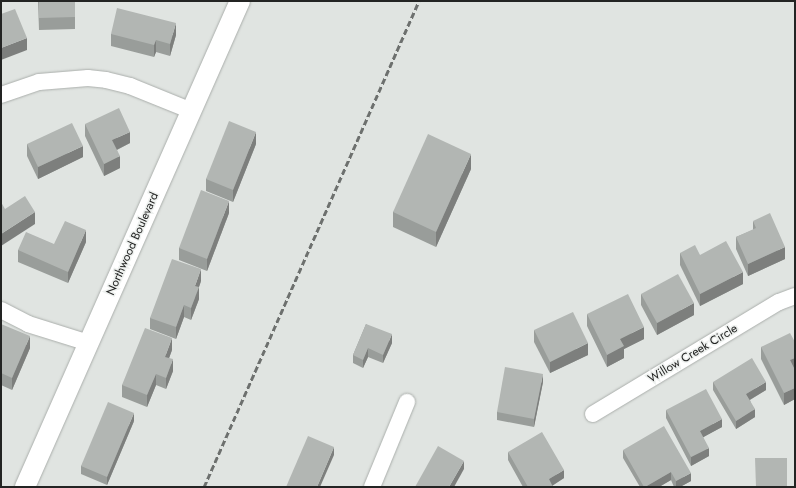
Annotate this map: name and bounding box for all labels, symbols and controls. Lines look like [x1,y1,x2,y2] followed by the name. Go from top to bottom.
[104,190,162,298] street label: Northwood Boulevard
[646,322,740,386] street label: Willow Creek Circle

